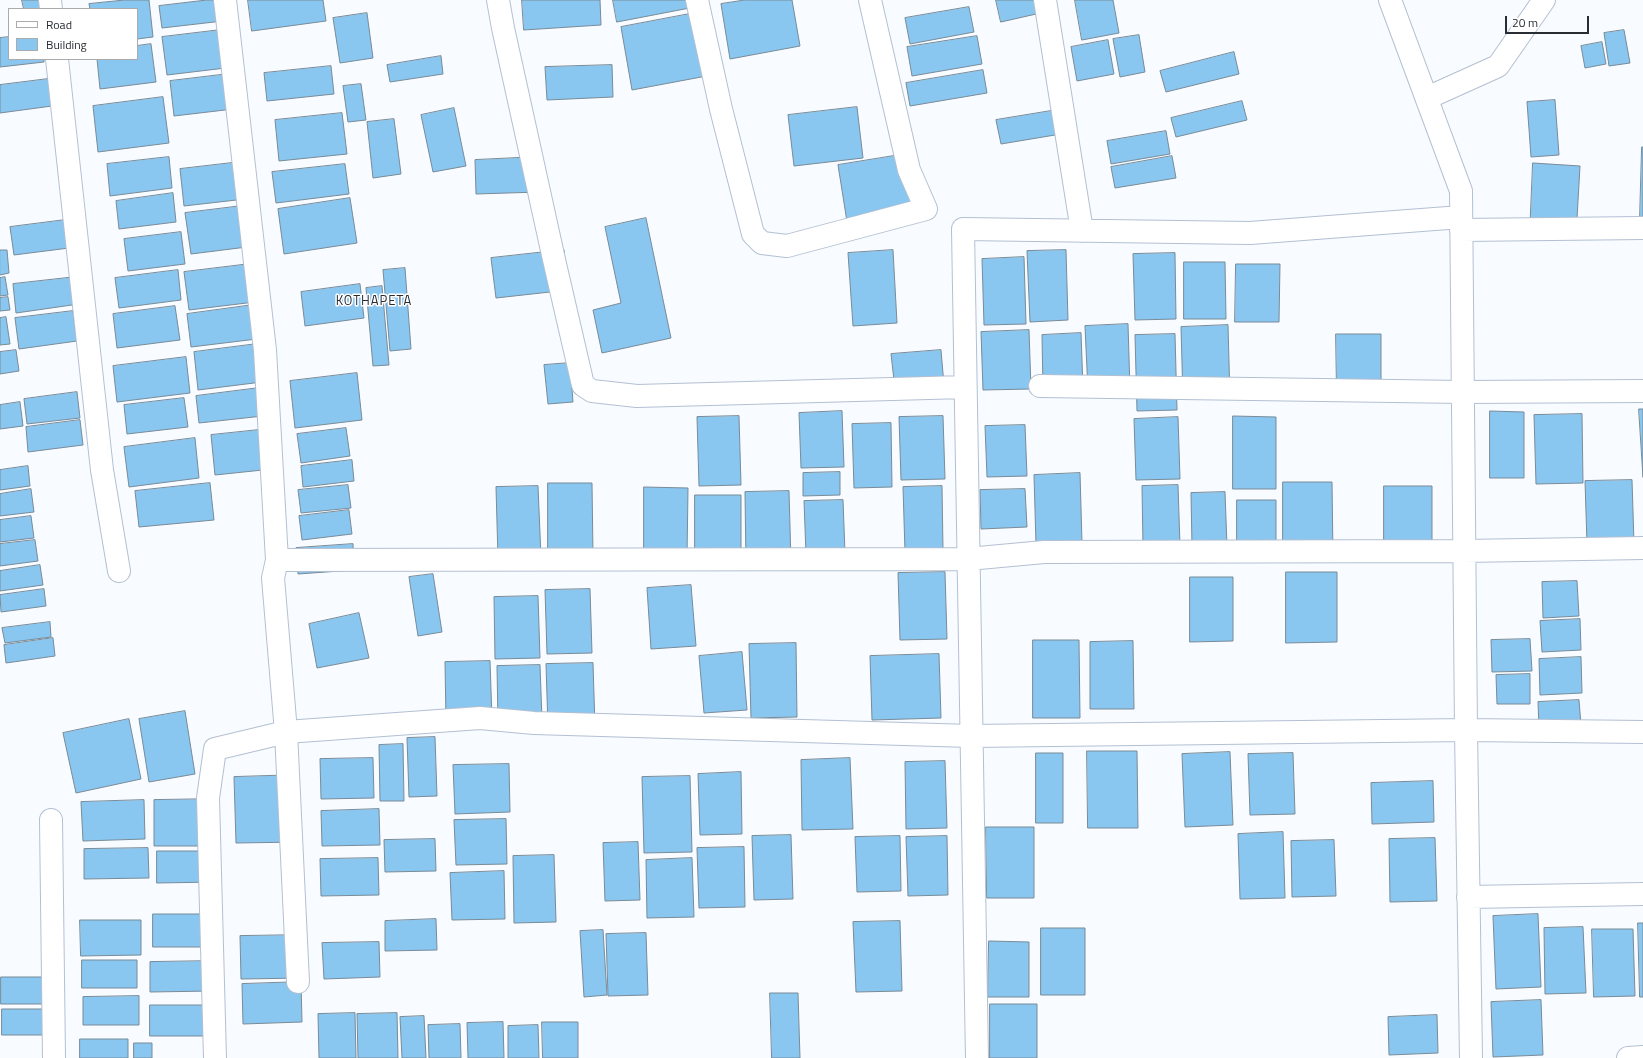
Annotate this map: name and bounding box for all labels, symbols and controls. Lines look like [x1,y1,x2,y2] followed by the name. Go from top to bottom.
[8,8,138,60] legend
[1507,8,1591,34] scale bar
[1512,13,1538,32] text: 20 m
[46,15,72,34] text: Road
[46,35,87,54] text: Building
[336,294,412,310] district label: KOTHAPETA

